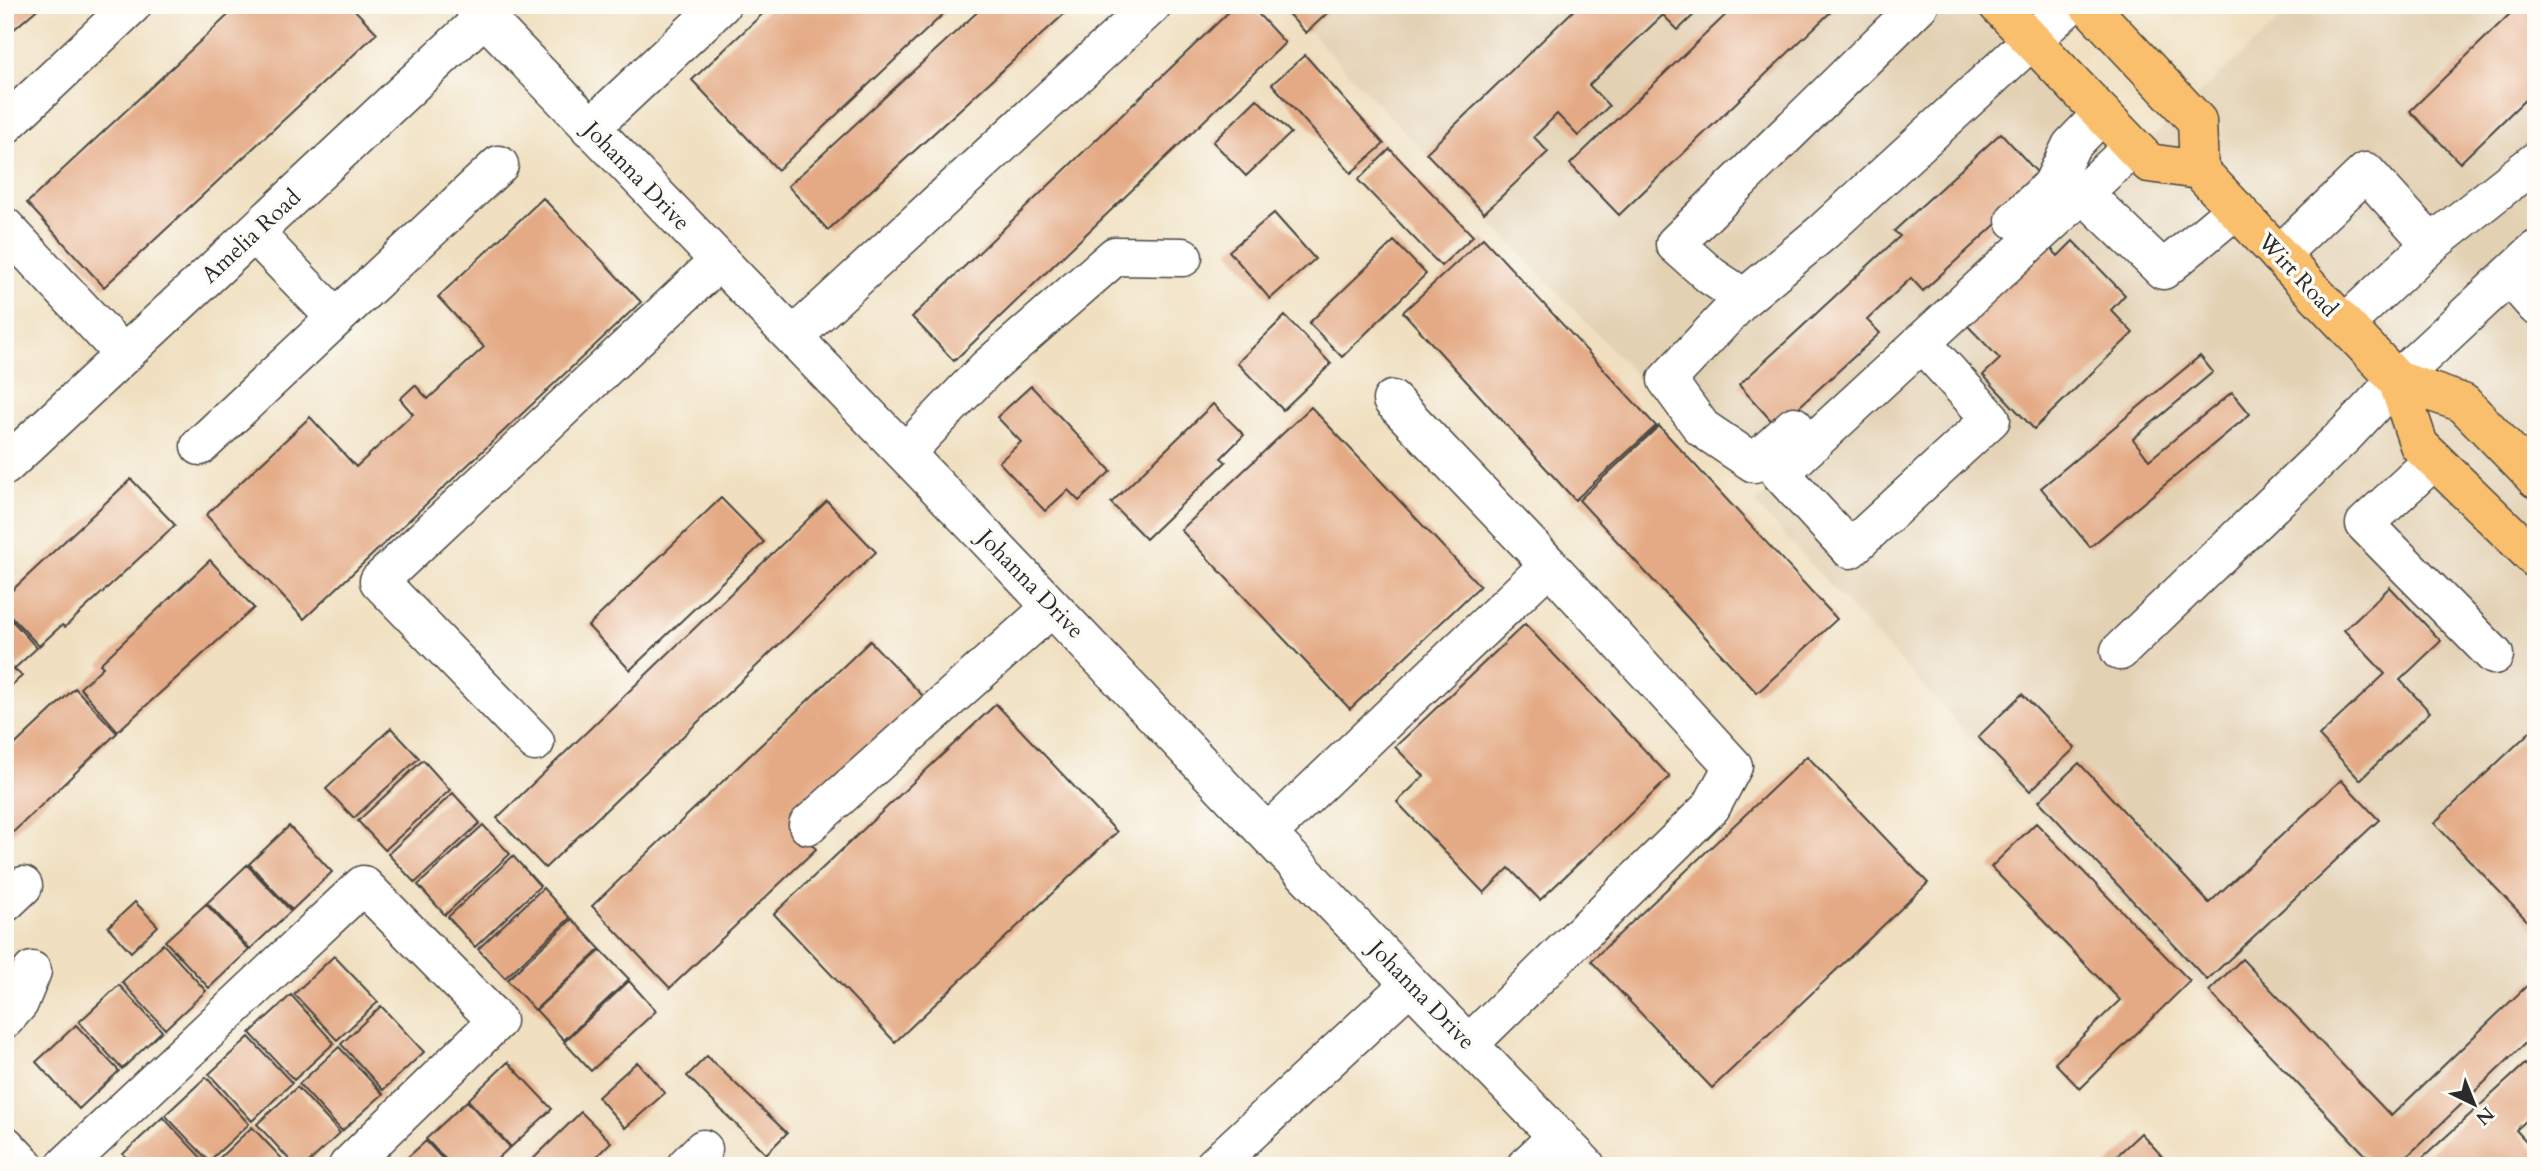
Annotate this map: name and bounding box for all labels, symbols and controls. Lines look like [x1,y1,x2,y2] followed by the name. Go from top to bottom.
[575,112,697,237] street label: Johanna Drive
[195,181,308,290] street label: Amelia Road
[2250,226,2345,324] street label: Wirt Road
[969,520,1091,645] street label: Johanna Drive
[1360,931,1482,1056] street label: Johanna Drive
[2440,1070,2510,1140] north arrow
[2470,1101,2500,1131] text: N

